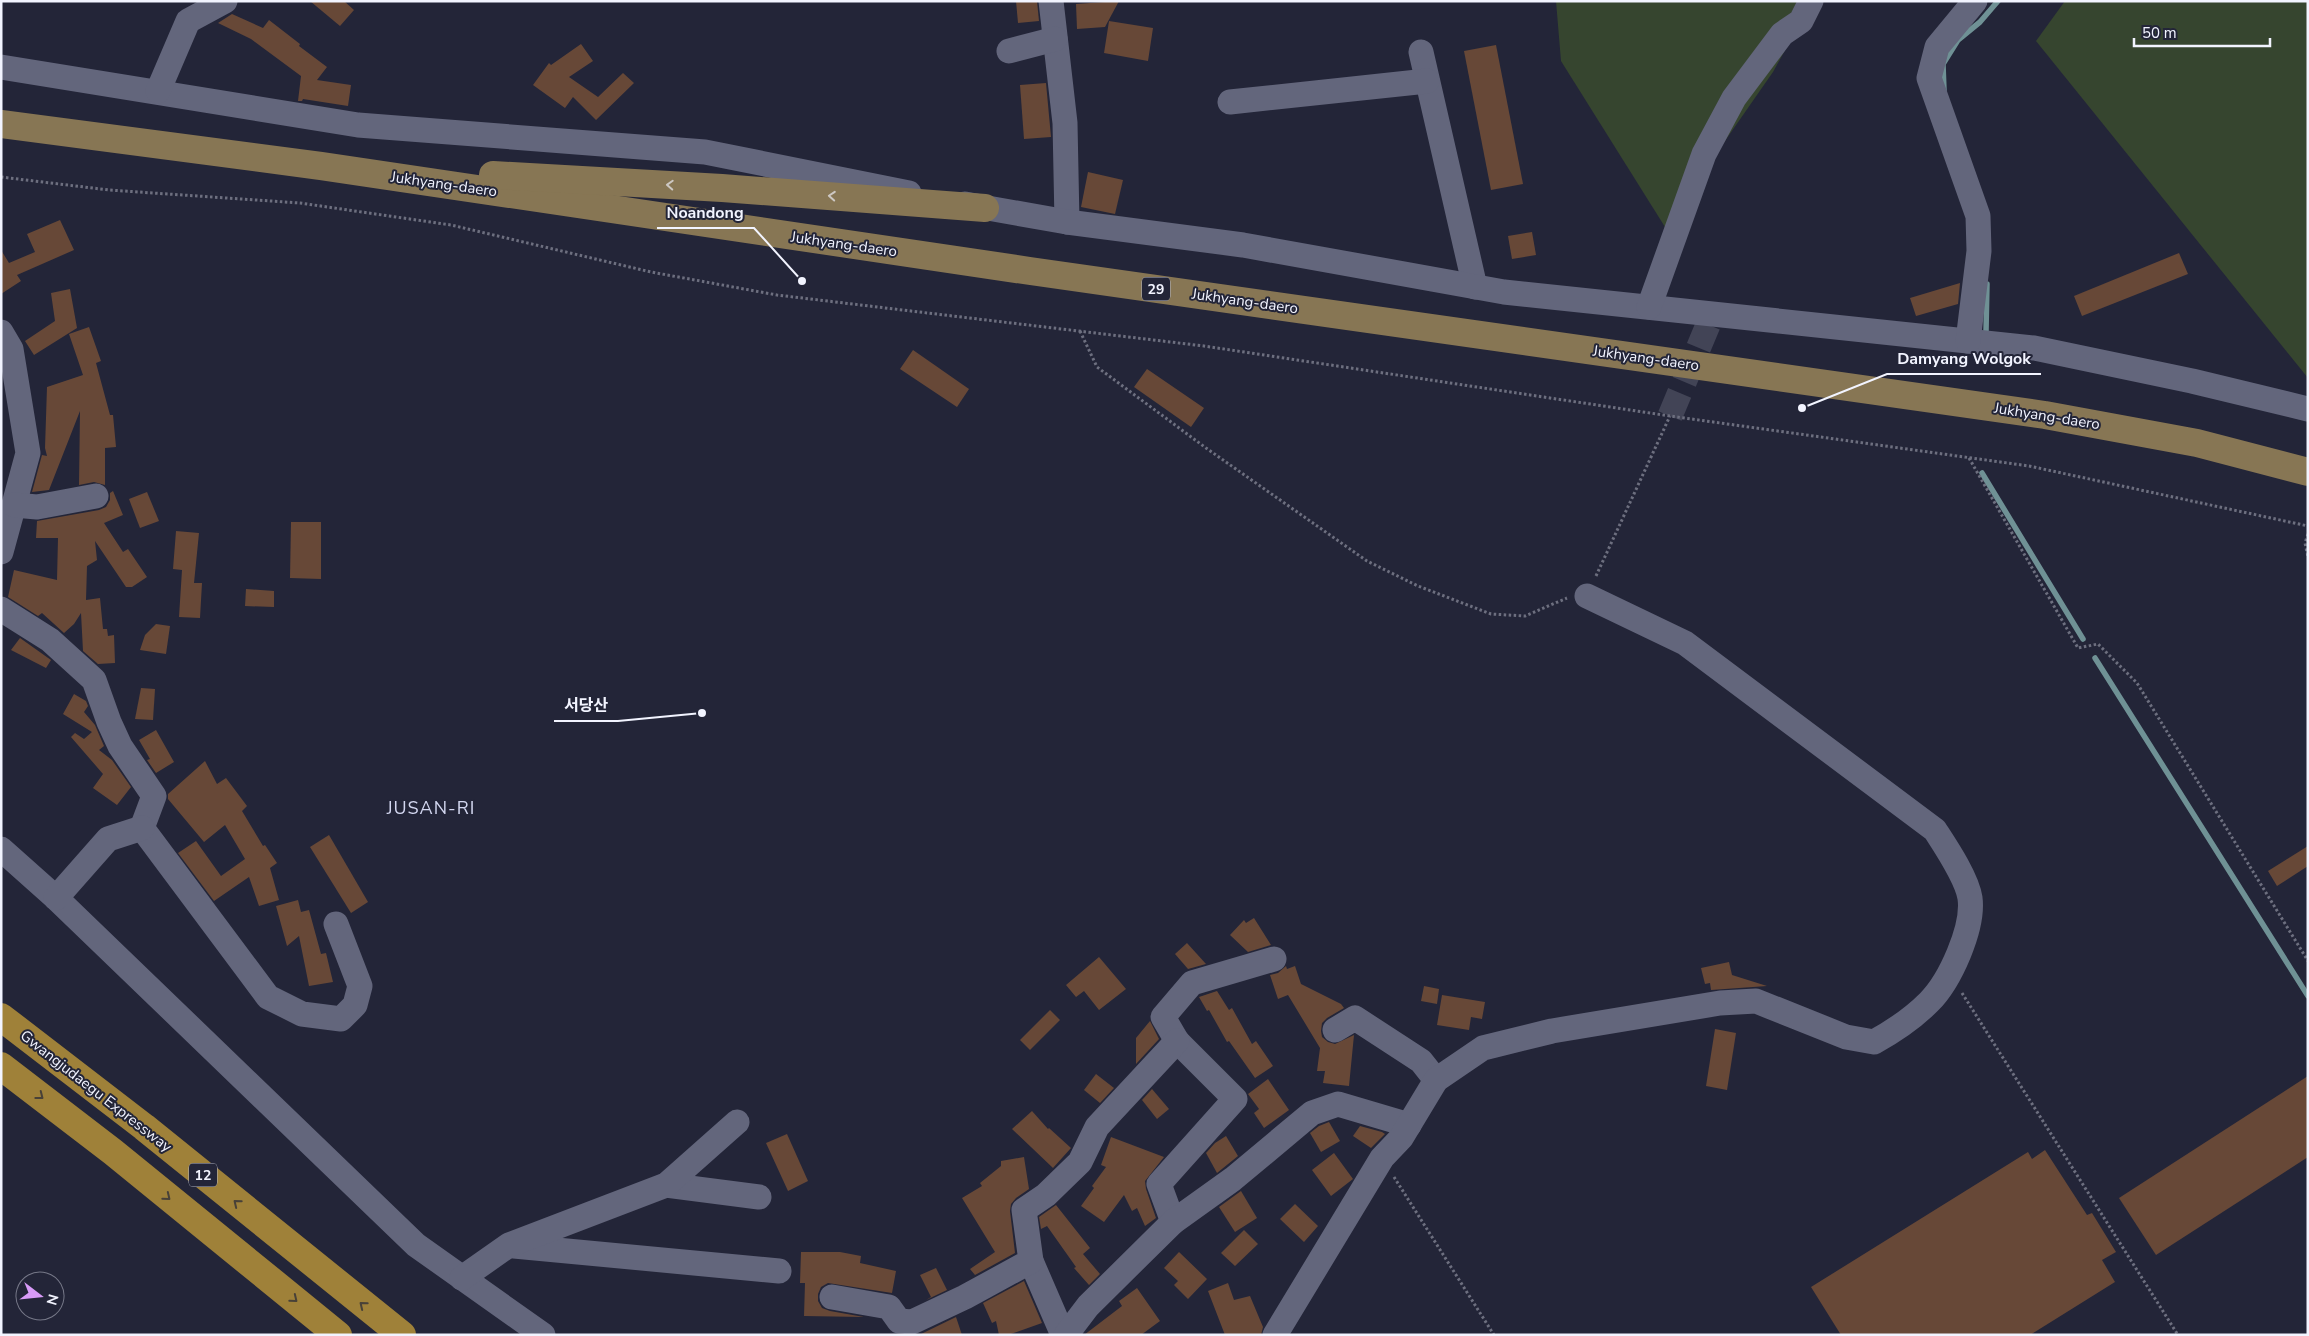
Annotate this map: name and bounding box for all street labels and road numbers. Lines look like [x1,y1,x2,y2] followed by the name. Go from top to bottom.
[389,167,498,201] street label: Jukhyang-daero
[789,227,898,261] street label: Jukhyang-daero
[1142,278,1170,300] road number: 29
[1190,284,1299,318] street label: Jukhyang-daero
[1591,341,1700,375] street label: Jukhyang-daero
[1992,398,2101,434] street label: Jukhyang-daero
[16,1025,176,1157] street label: Gwangjudaegu Expressway
[189,1164,217,1186] road number: 12

